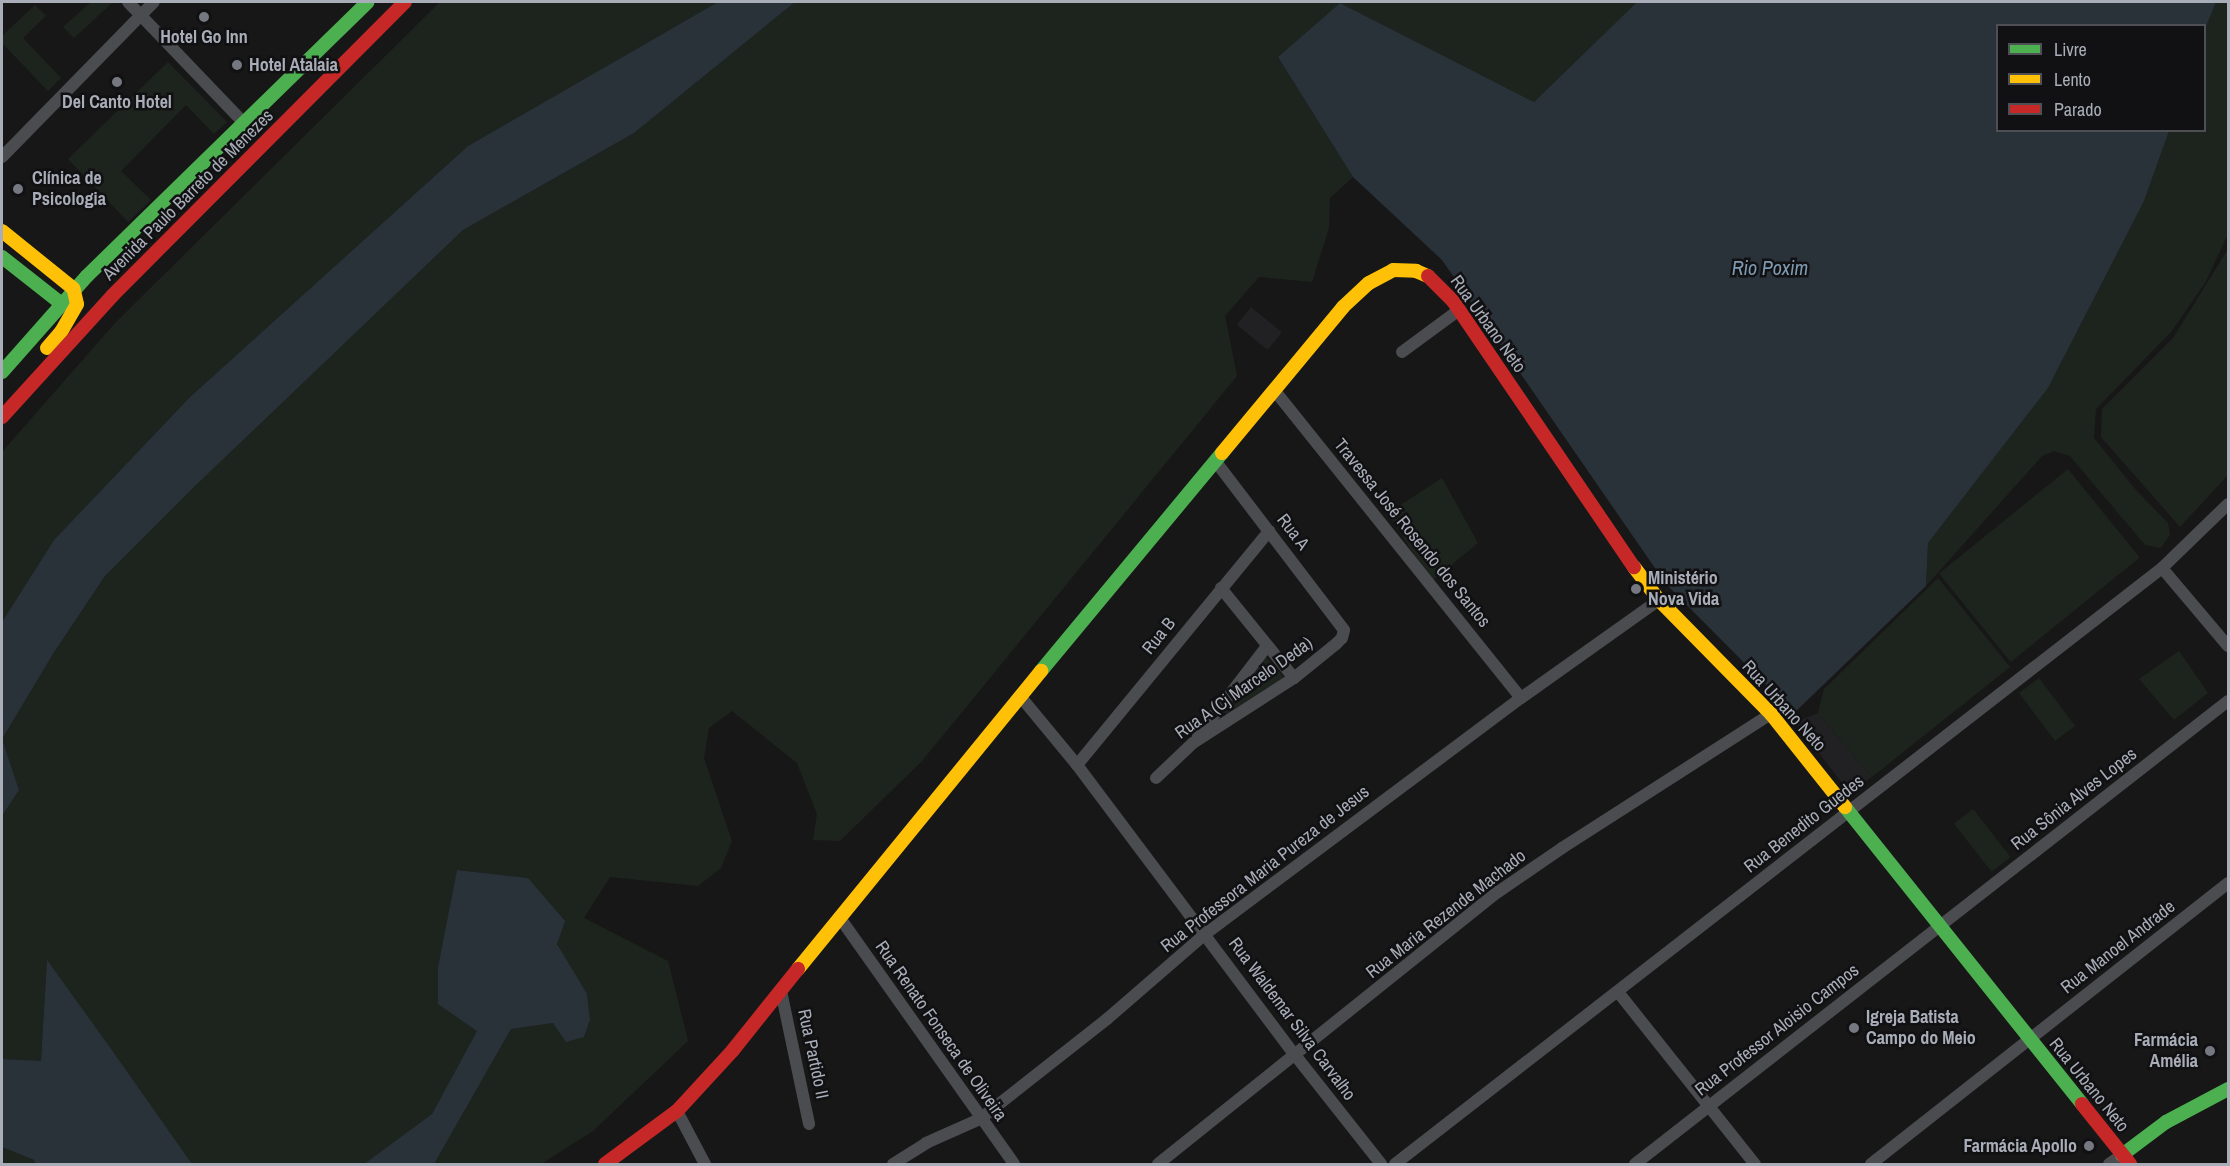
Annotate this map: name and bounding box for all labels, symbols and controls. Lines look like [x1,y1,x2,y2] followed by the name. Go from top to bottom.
[197,10,211,24] marker: Hotel Go Inn
[1996,24,2206,132] legend
[160,26,248,48] place label: Hotel Go Inn
[2054,37,2087,62] text: Livre
[249,54,338,76] place label: Hotel Atalaia
[230,58,244,72] marker: Hotel Atalaia
[2054,67,2091,92] text: Lento
[110,75,124,89] marker: Del Canto Hotel
[62,91,172,113] place label: Del Canto Hotel
[2054,97,2102,122] text: Parado
[98,105,278,285] street label: Avenida Paulo Barreto de Menezes
[32,168,106,210] place label: Clínica de Psicologia
[9,180,27,198] marker: Clínica de Psicologia
[1732,255,1808,279] water label: Rio Poxim
[1446,271,1530,377] street label: Rua Urbano Neto
[1329,434,1495,632] street label: Travessa José Rosendo dos Santos
[1272,509,1314,555] street label: Rua A
[1648,568,1719,610] place label: Ministério Nova Vida
[1629,582,1643,596] marker: Ministério Nova Vida
[1138,613,1180,659] street label: Rua B
[1170,632,1318,744] street label: Rua A (Cj Marcelo Deda)
[1738,656,1830,756] street label: Rua Urbano Neto
[2007,743,2141,855] street label: Rua Sônia Alves Lopes
[1740,771,1868,877] street label: Rua Benedito Guedes
[1157,781,1373,957] street label: Rua Professora Maria Pureza de Jesus
[1362,845,1530,983] street label: Rua Maria Rezende Machado
[2056,896,2180,998] street label: Rua Manoel Andrade
[1224,933,1360,1105] street label: Rua Waldemar Silva Carvalho
[870,937,1012,1125] street label: Rua Renato Fonseca de Oliveira
[1691,959,1863,1101] street label: Rua Professor Aloisio Campos
[793,1007,833,1101] street label: Rua Partido II
[1866,1007,1976,1050] place label: Igreja Batista Campo do Meio
[1847,1021,1861,1035] marker: Igreja Batista Campo do Meio
[2134,1030,2198,1072] place label: Farmácia Amélia
[2044,1034,2134,1136] street label: Rua Urbano Neto
[2203,1044,2217,1058] marker: Farmácia Amélia
[1963,1135,2077,1157] place label: Farmácia Apollo
[2082,1139,2096,1153] marker: Farmácia Apollo

